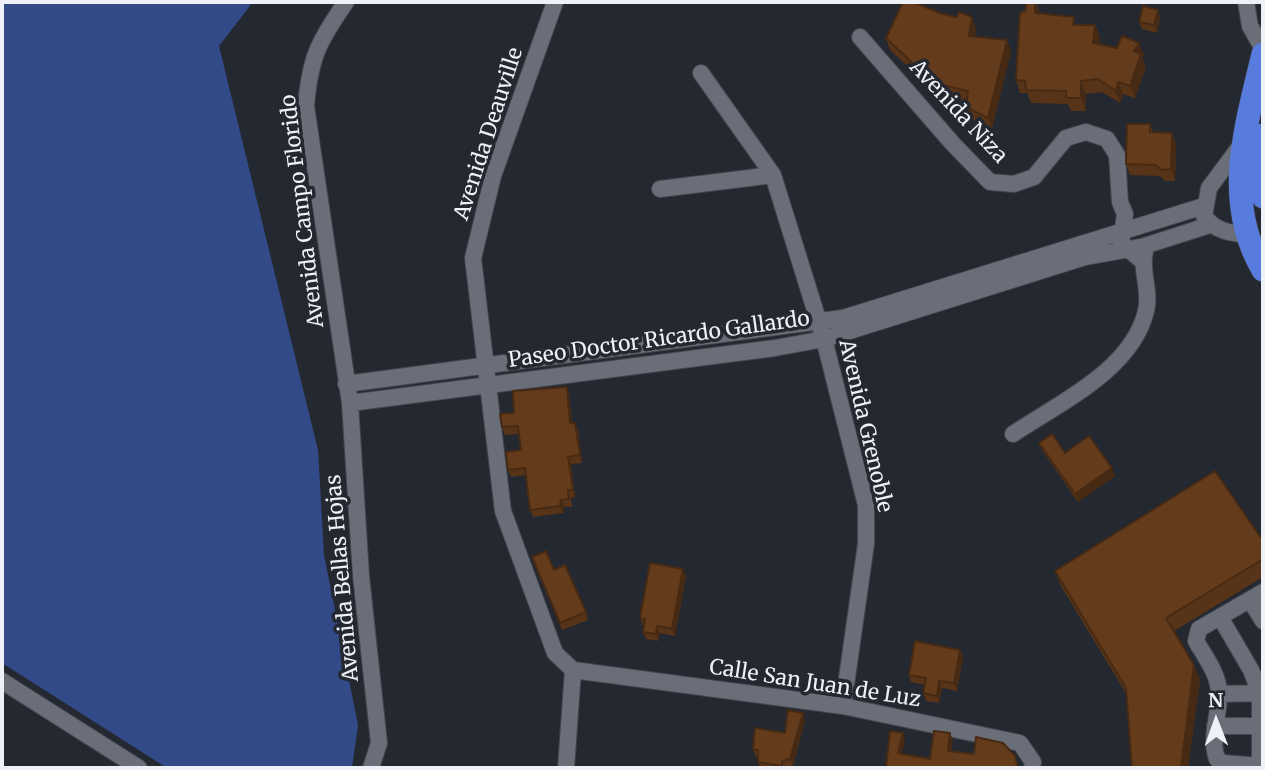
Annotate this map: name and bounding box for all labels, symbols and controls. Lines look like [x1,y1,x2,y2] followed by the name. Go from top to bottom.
[449,45,529,223] street label: Avenida Deauville
[904,55,1012,169] street label: Avenida Niza
[276,93,330,329] street label: Avenida Campo Florido
[507,306,811,374] street label: Paseo Doctor Ricardo Gallardo
[833,337,897,515] street label: Avenida Grenoble
[321,474,365,682] street label: Avenida Bellas Hojas
[708,655,922,713] street label: Calle San Juan de Luz
[1181,686,1251,756] north arrow
[1208,688,1223,712] text: N

